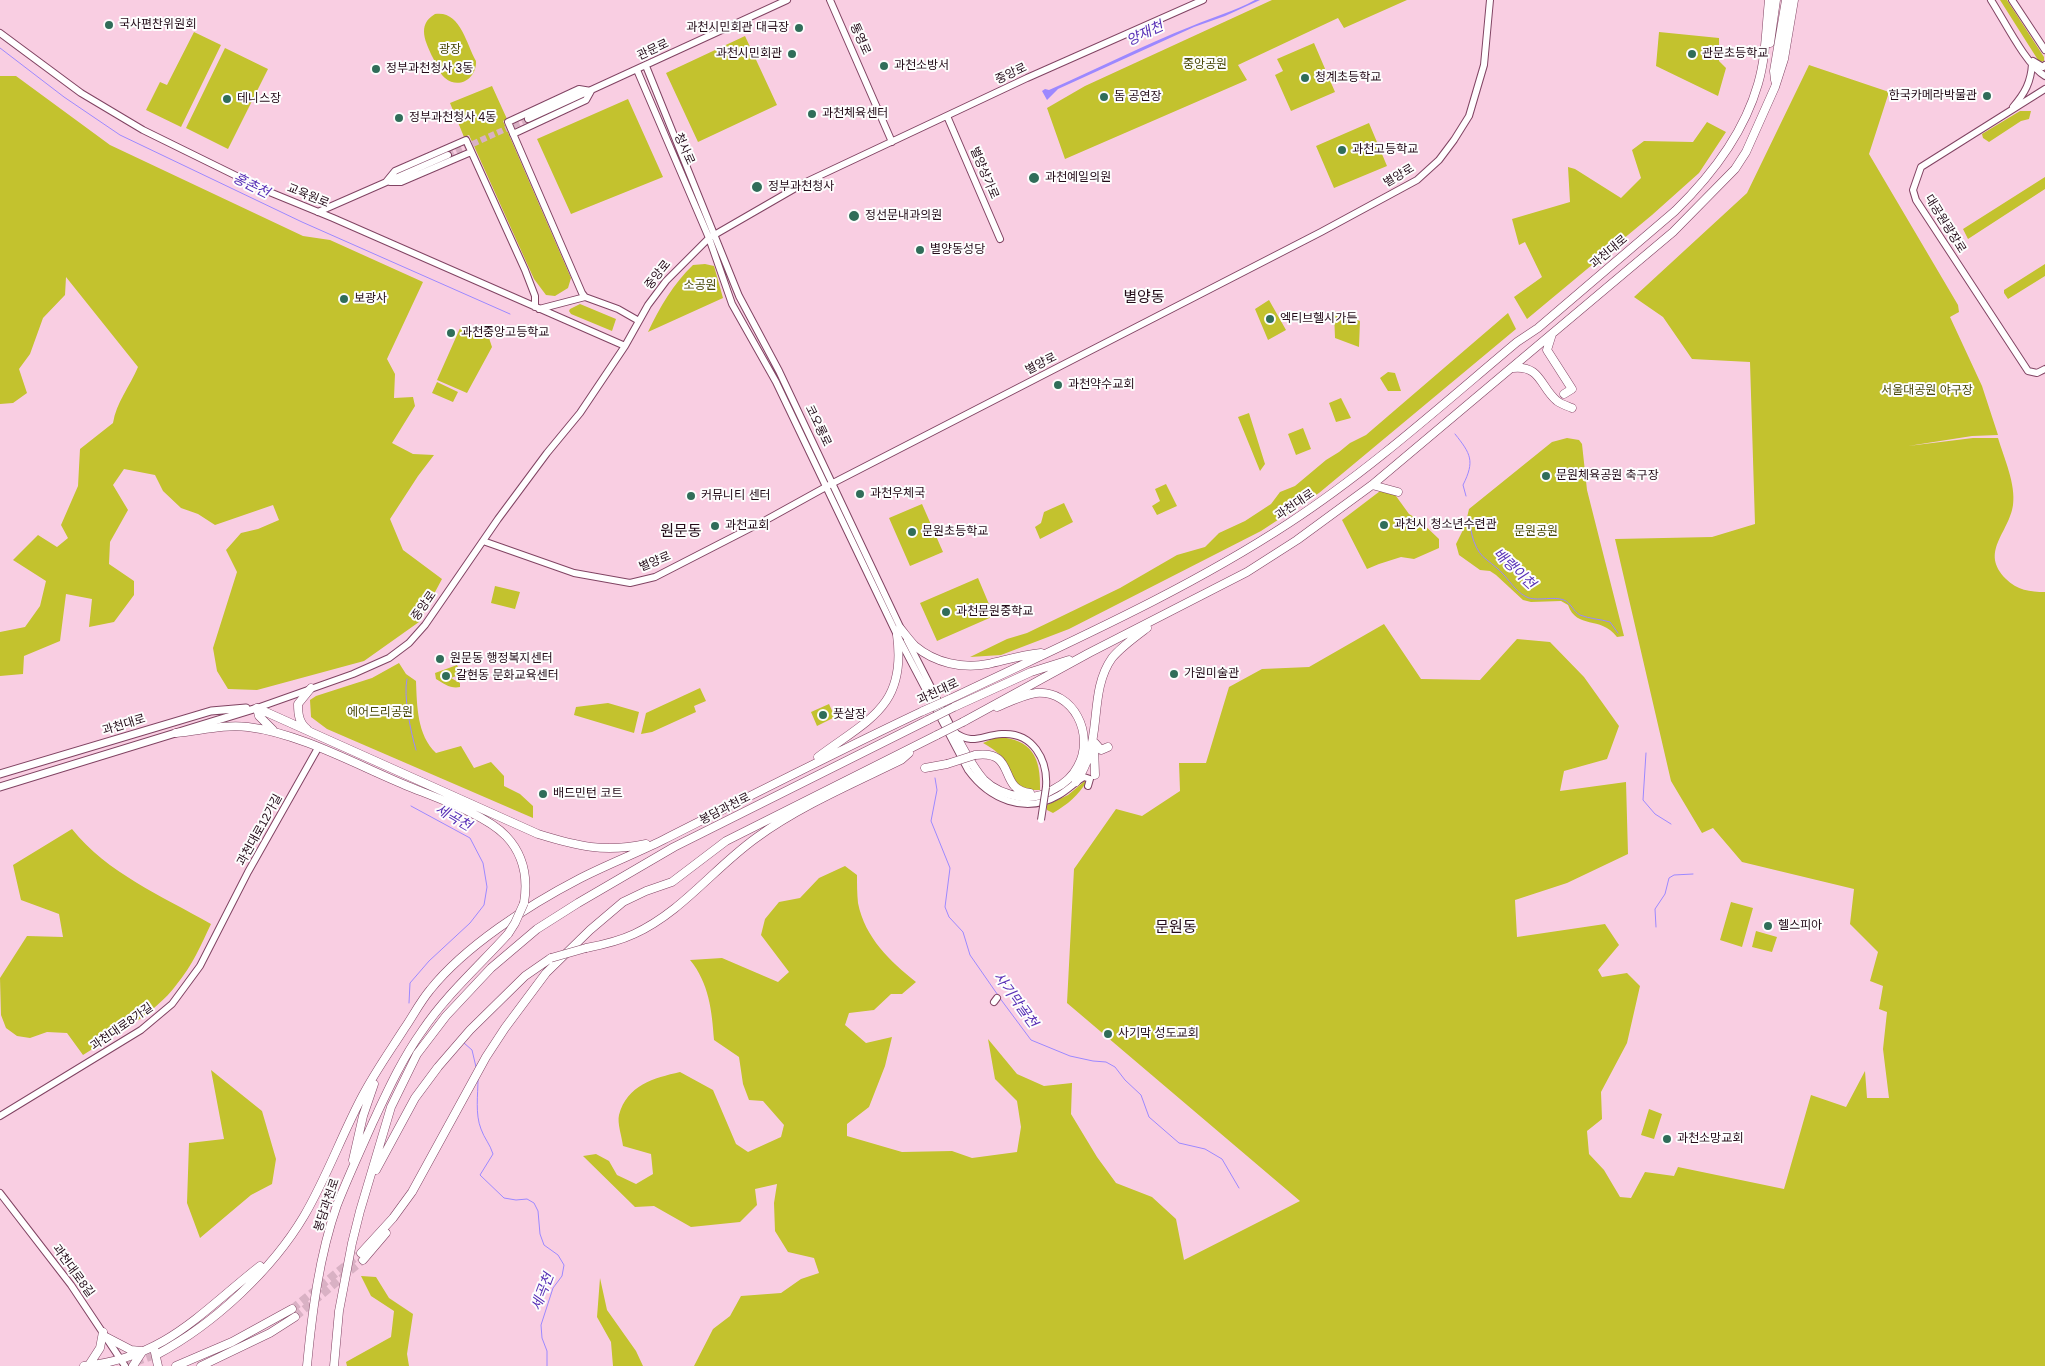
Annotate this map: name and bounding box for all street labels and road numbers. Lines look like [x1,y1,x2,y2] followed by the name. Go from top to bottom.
[847,21,873,57] street label: 통영로
[635,36,671,64] street label: 관문로
[993,60,1029,88] street label: 중앙로
[671,131,697,167] street label: 청사로
[967,145,1001,201] street label: 별양상가로
[1381,161,1417,191] street label: 별양로
[285,181,331,211] street label: 교육원로
[1921,192,1969,256] street label: 대공원광장로
[1587,232,1631,272] street label: 과천대로
[642,258,674,292] street label: 중앙로
[1023,350,1059,378] street label: 별양로
[802,403,834,449] street label: 코오롱로
[1273,487,1317,523] street label: 과천대로
[637,549,673,575] street label: 별양로
[409,588,439,624] street label: 중앙로
[915,676,961,708] street label: 과천대로
[101,712,147,738] street label: 과천대로
[697,790,753,828] street label: 봉담과천로
[234,792,286,868] street label: 과천대로12가길
[88,1000,156,1054] street label: 과천대로8가길
[311,1177,343,1233] street label: 봉담과천로
[49,1242,97,1300] street label: 과천대로8길

